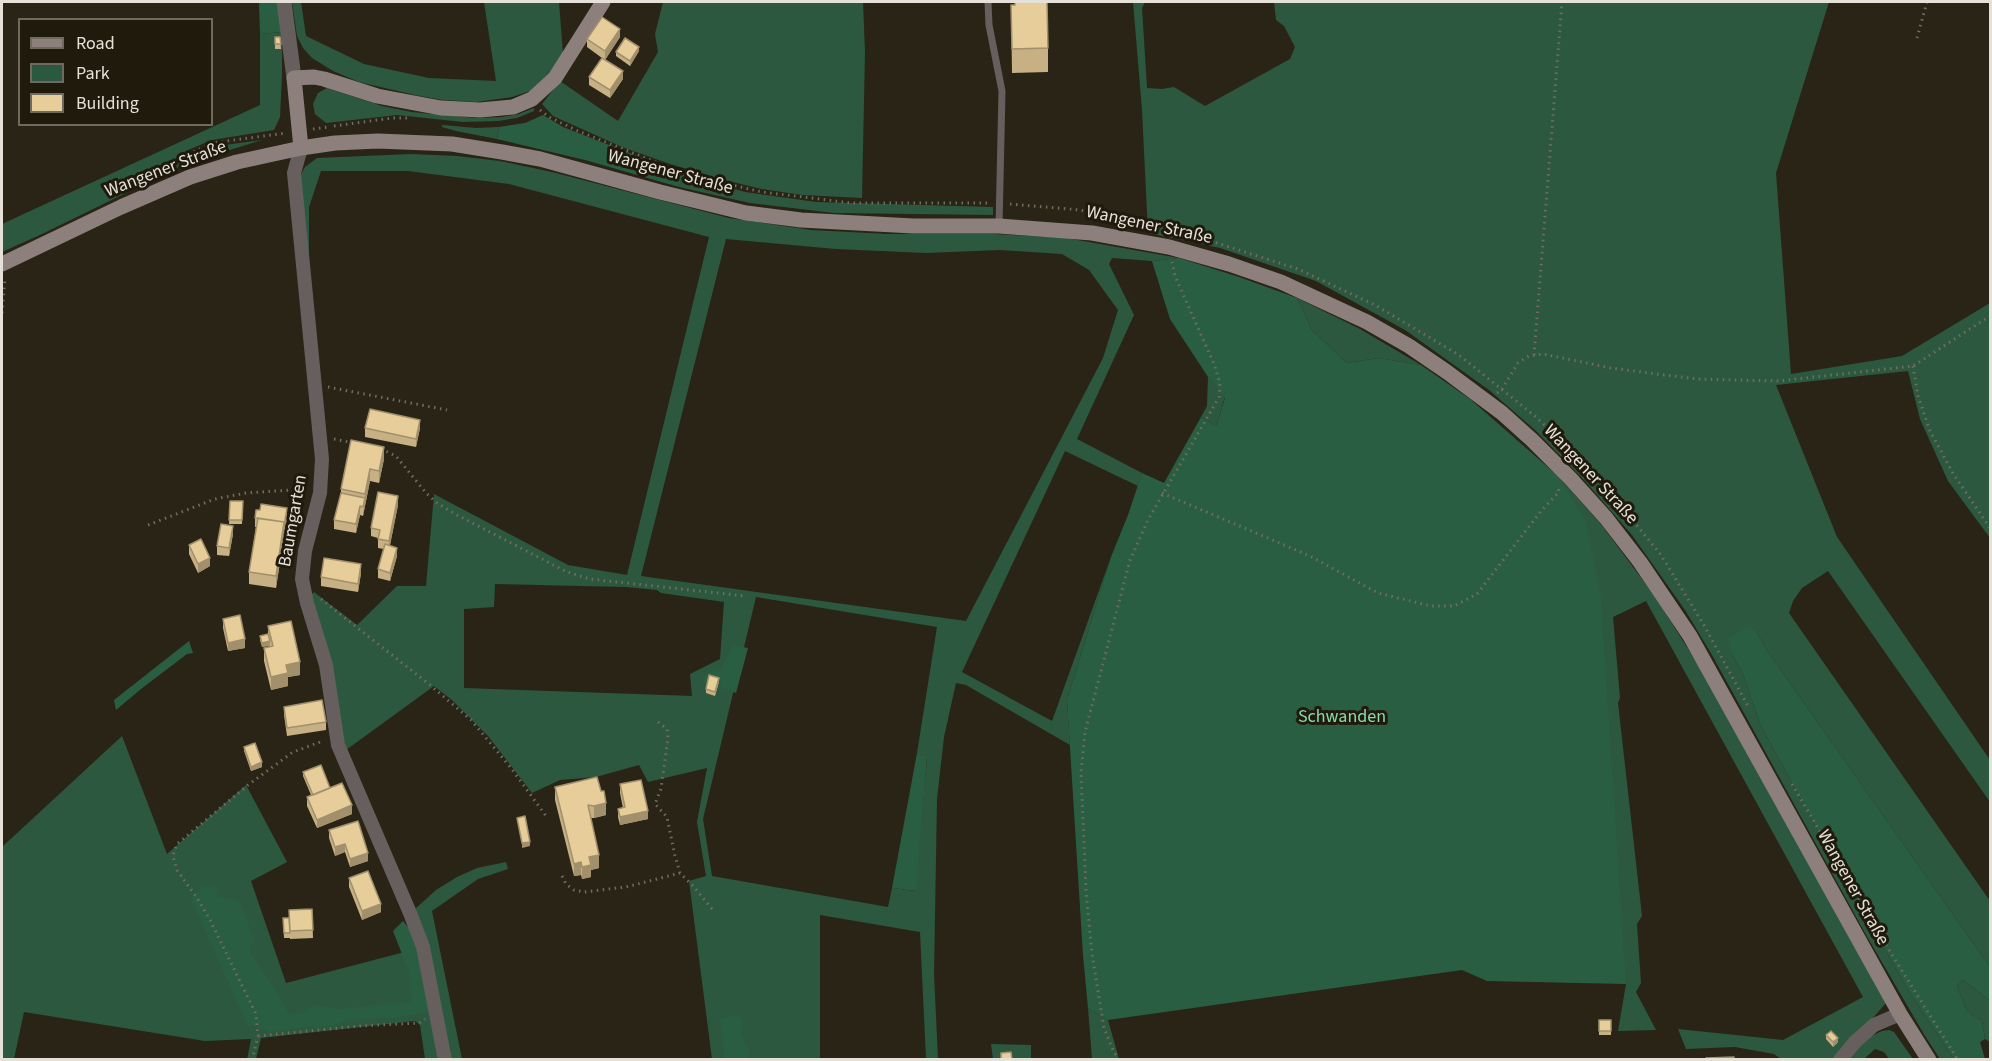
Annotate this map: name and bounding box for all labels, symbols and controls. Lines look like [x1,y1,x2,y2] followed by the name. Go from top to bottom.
[18,18,213,126] legend
[76,31,115,56] text: Road
[76,61,110,86] text: Park
[76,91,139,116] text: Building
[102,137,230,203] street label: Wangener Straße
[605,146,735,200] street label: Wangener Straße
[1084,202,1214,250] street label: Wangener Straße
[1538,421,1642,529] street label: Wangener Straße
[275,473,313,569] street label: Baumgarten
[1298,707,1386,729] park label: Schwanden
[1811,827,1893,949] street label: Wangener Straße

